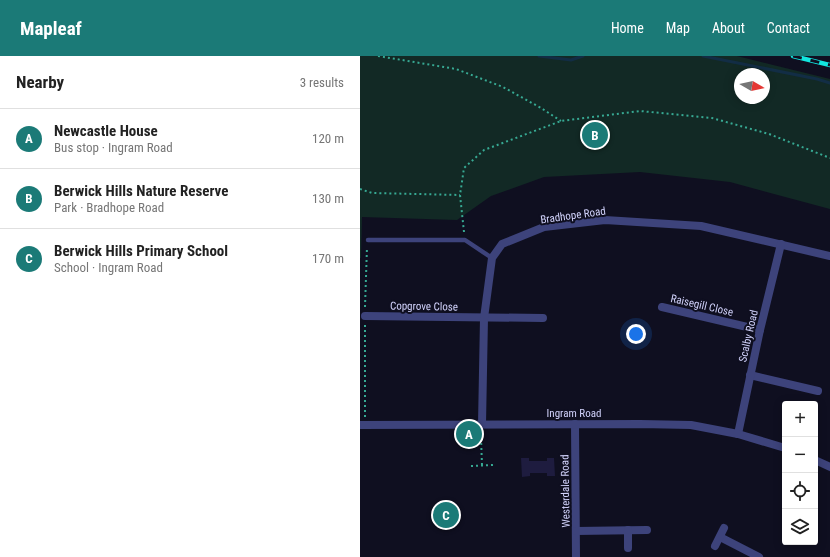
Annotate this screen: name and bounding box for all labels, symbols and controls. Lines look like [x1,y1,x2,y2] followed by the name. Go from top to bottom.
[20,17,82,40] text: Mapleaf
[611,20,644,36] text: Home
[666,20,690,36] text: Map
[712,20,745,36] text: About
[767,20,810,36] text: Contact
[734,68,770,104] north arrow
[16,72,64,92] text: Nearby
[300,75,344,90] text: 3 results
[582,120,608,150] pin: B
[54,122,158,140] text: Newcastle House
[25,131,33,146] text: A
[312,131,344,146] text: 120 m
[54,140,173,155] text: Bus stop · Ingram Road
[54,182,228,200] text: Berwick Hills Nature Reserve
[25,191,33,206] text: B
[312,191,344,206] text: 130 m
[54,200,164,215] text: Park · Bradhope Road
[540,204,607,227] street label: Bradhope Road
[54,242,228,260] text: Berwick Hills Primary School
[25,251,33,266] text: C
[312,251,344,266] text: 170 m
[54,260,163,275] text: School · Ingram Road
[669,292,734,319] street label: Raisegill Close
[390,299,458,314] street label: Copgrove Close
[736,309,761,363] street label: Scalby Road
[626,324,646,344] your location
[782,401,818,545] map controls
[782,401,818,437] button: +
[547,407,601,420] street label: Ingram Road
[456,419,482,449] pin: A
[782,437,818,473] button: −
[558,454,573,528] street label: Westerdale Road
[782,473,818,509] button: locate
[433,500,459,530] pin: C
[782,509,818,545] button: layers

